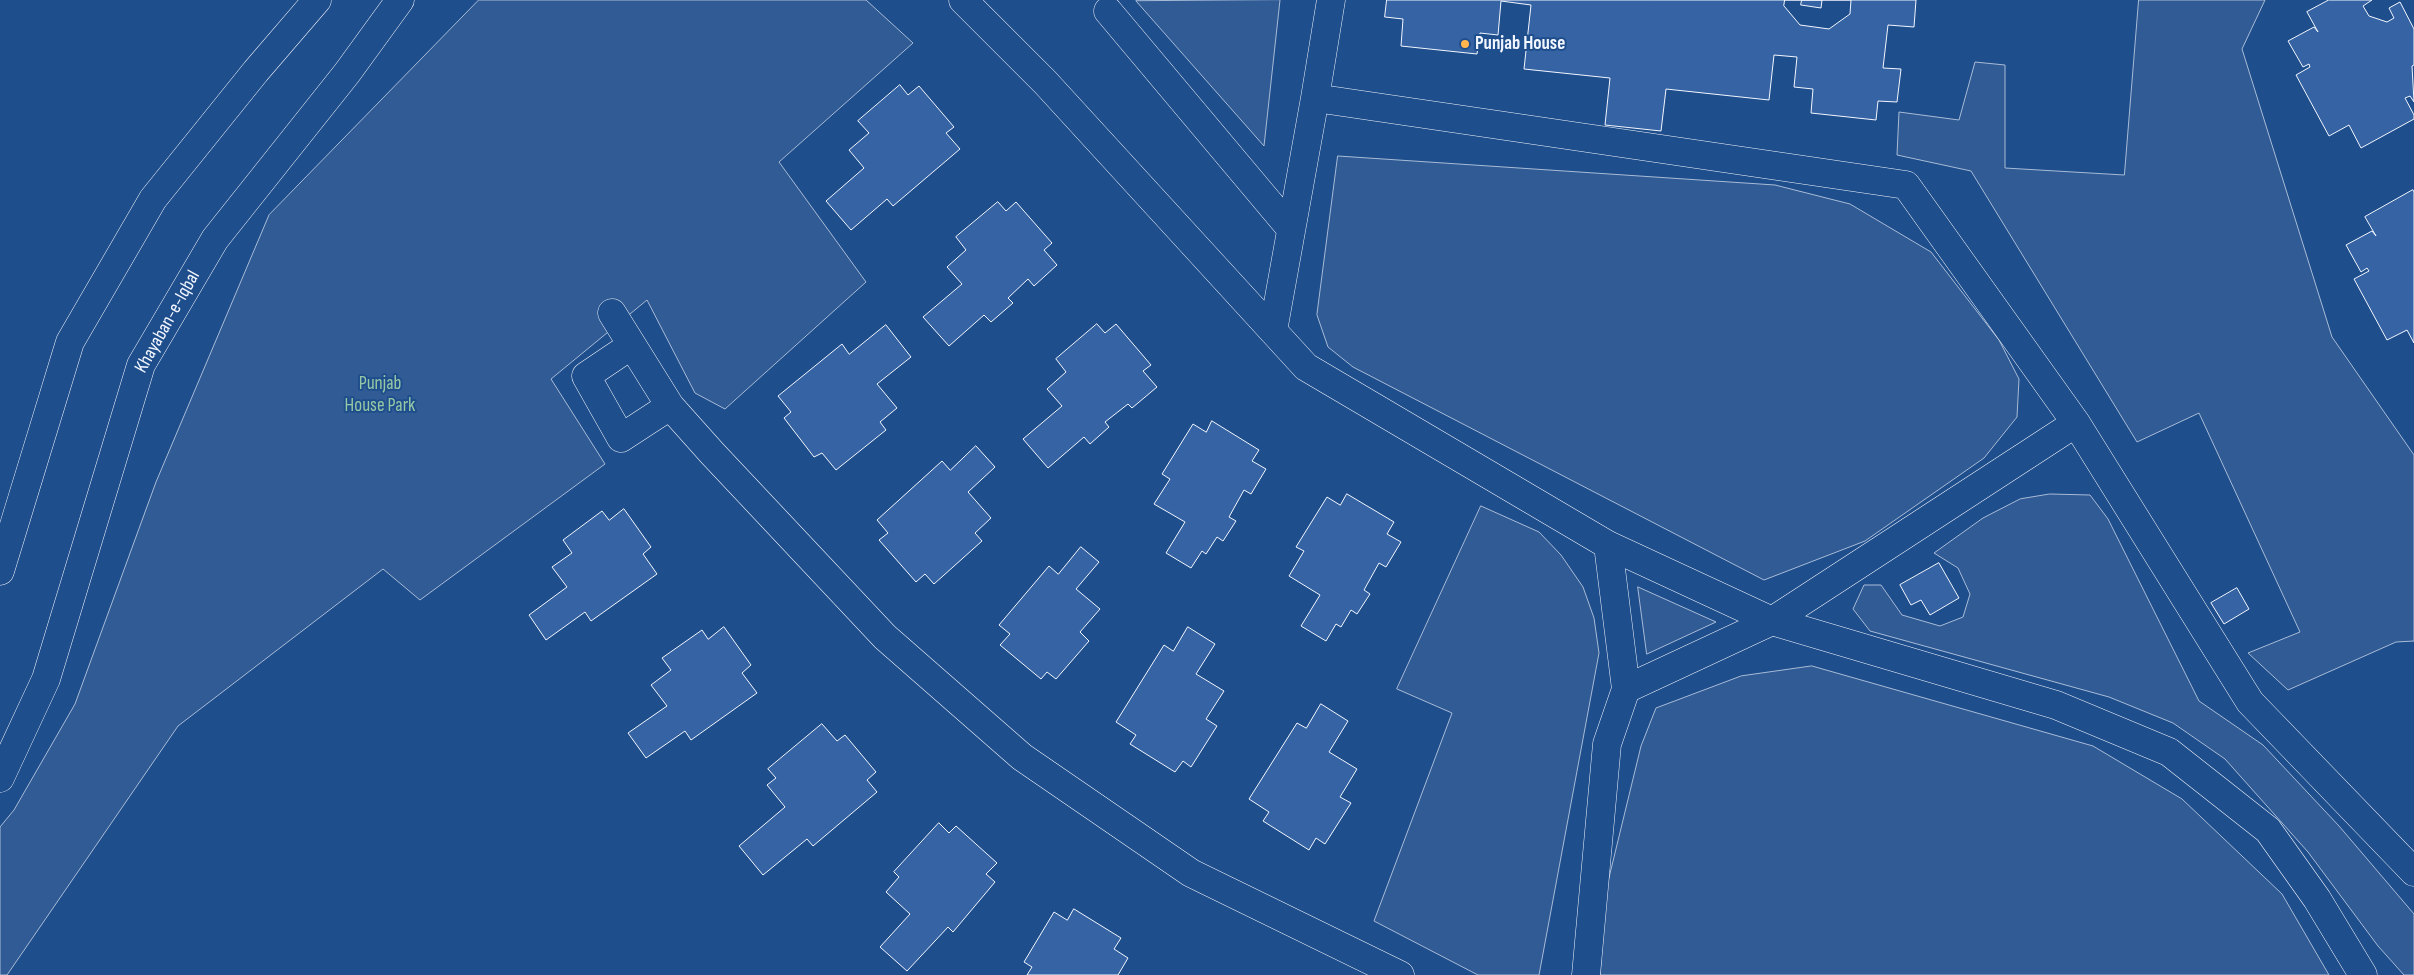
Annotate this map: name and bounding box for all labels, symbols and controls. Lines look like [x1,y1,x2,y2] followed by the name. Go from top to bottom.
[1475,33,1565,55] place label: Punjab House
[1459,38,1471,50] marker: Punjab House
[130,267,206,377] street label: Khayaban-e-Iqbal
[345,373,415,417] park label: Punjab House Park

